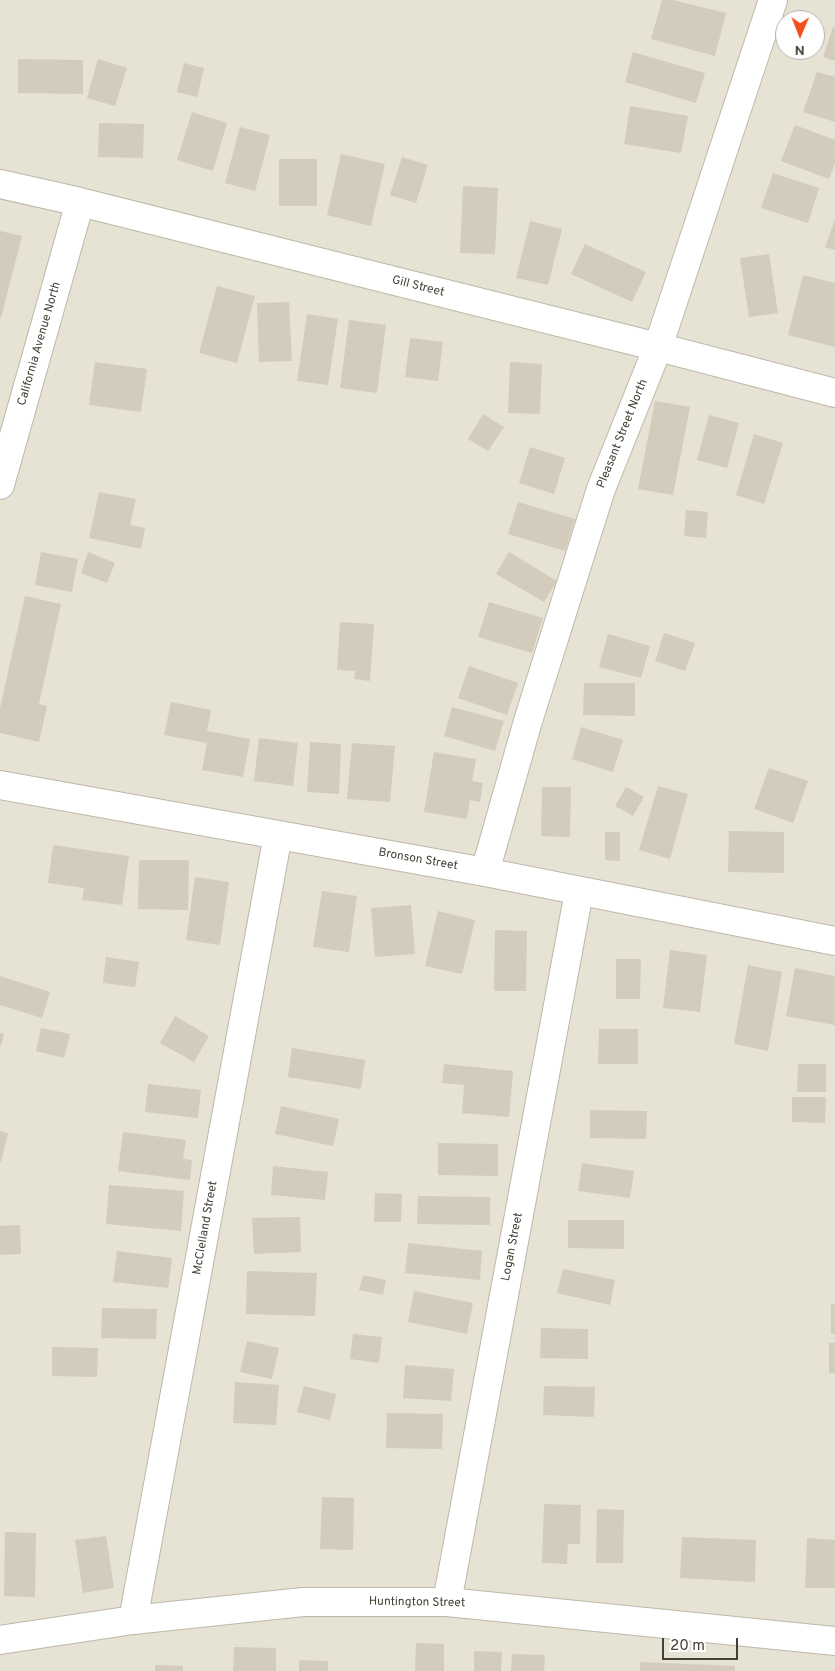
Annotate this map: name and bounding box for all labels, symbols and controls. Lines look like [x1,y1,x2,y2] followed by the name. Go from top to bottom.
[775,10,825,60] north arrow
[795,41,805,58] text: N
[390,274,446,300] street label: Gill Street
[15,280,65,408] street label: California Avenue North
[595,377,651,491] street label: Pleasant Street North
[377,846,459,874] street label: Bronson Street
[191,1180,221,1276] street label: McClelland Street
[499,1212,527,1282] street label: Logan Street
[369,1595,465,1611] street label: Huntington Street
[665,1628,741,1660] scale bar
[670,1637,705,1656] text: 20 m

